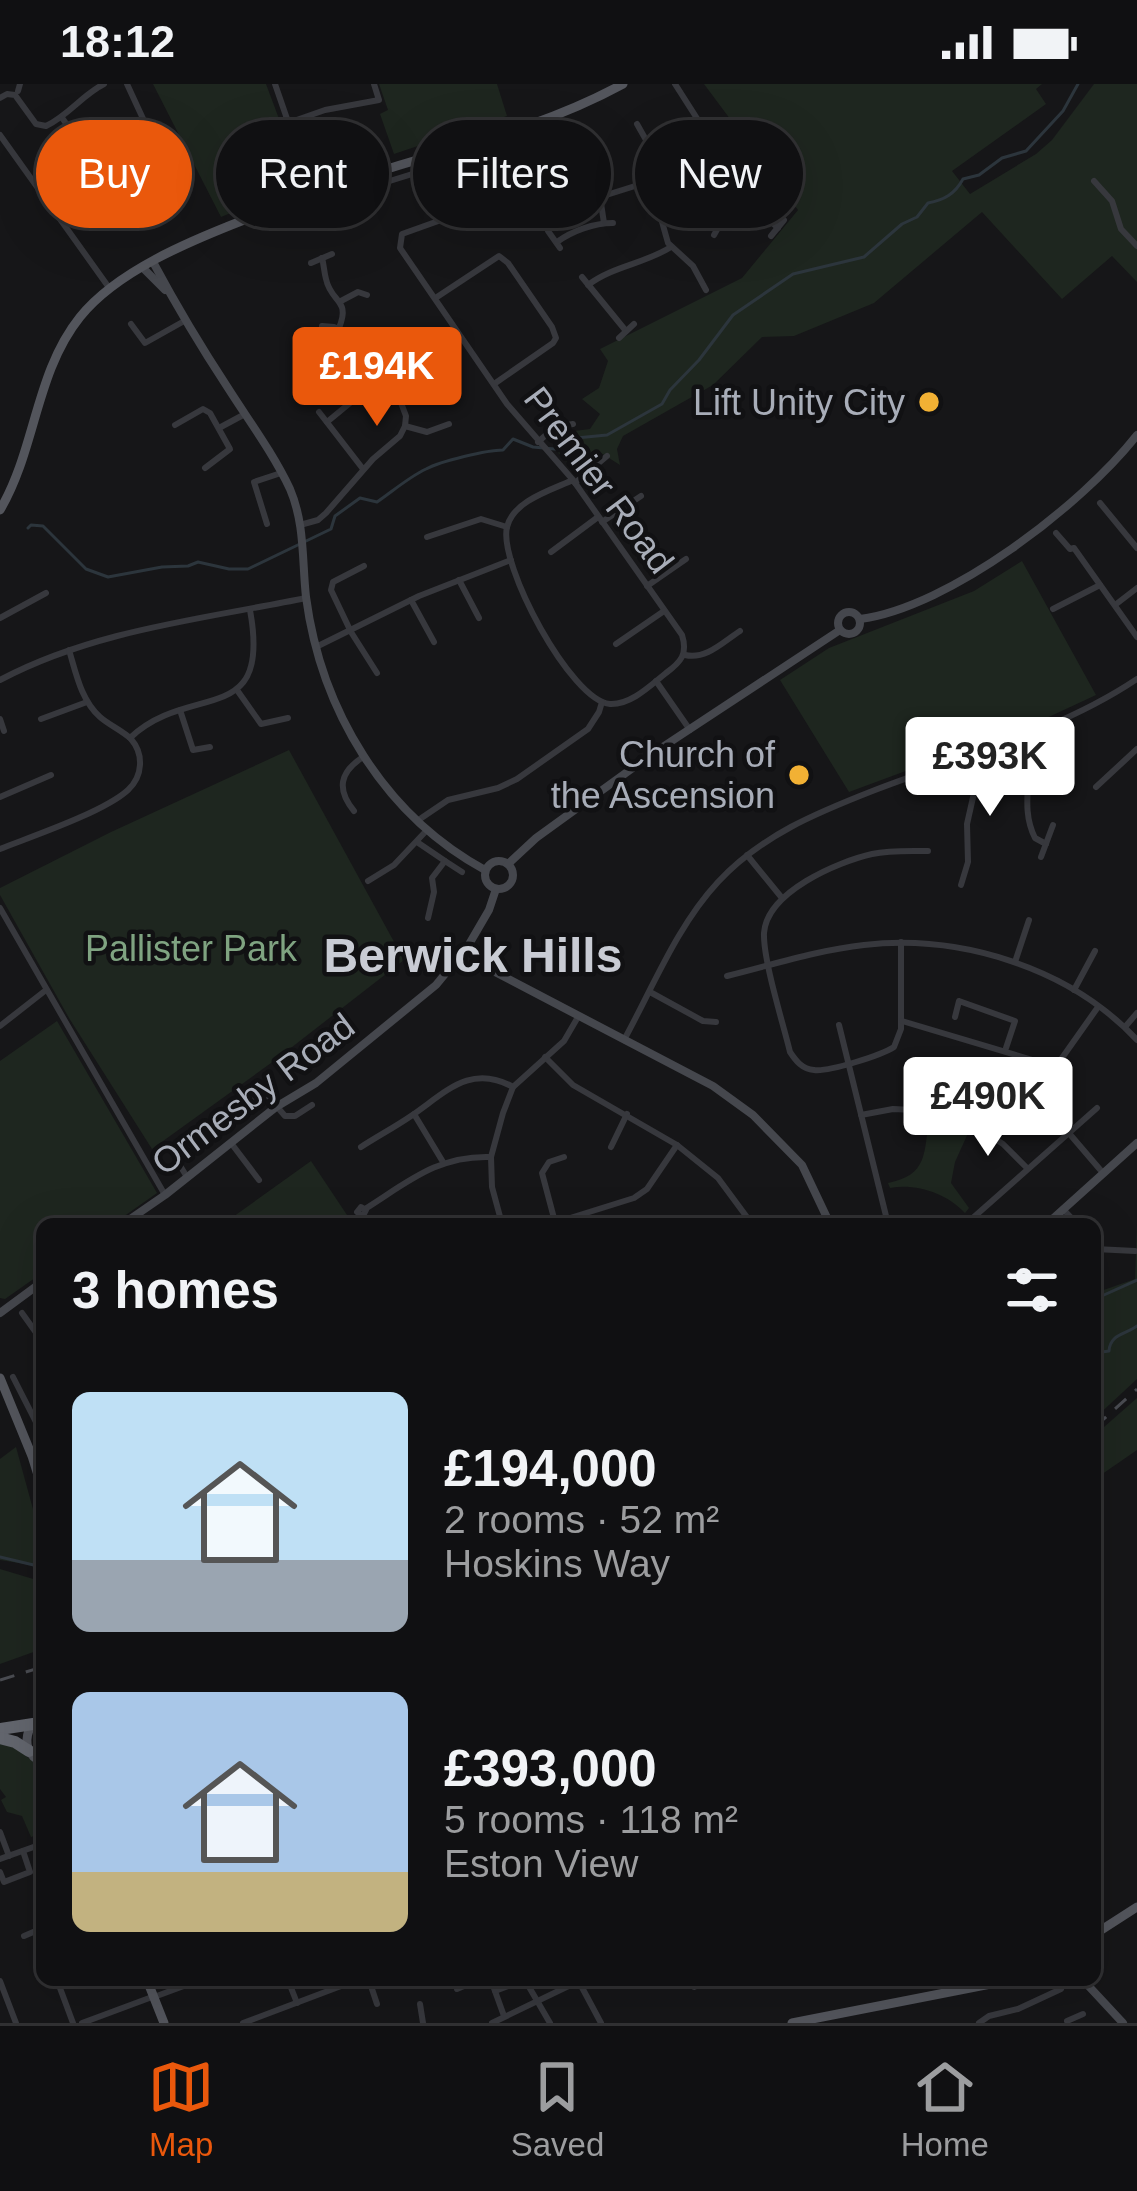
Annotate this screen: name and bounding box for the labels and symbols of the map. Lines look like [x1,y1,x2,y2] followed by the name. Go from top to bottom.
[293,327,461,429] pin: £194K
[516,379,682,581] street label: Premier Road
[693,382,905,423] place label: Lift Unity City
[916,389,942,415] marker: Lift Unity City
[906,717,1074,819] pin: £393K
[551,734,776,816] place label: Church of the Ascension
[786,762,812,788] marker: Church of the Ascension
[85,928,298,969] park label: Pallister Park
[324,929,622,982] district label: Berwick Hills
[144,1005,362,1183] street label: Ormesby Road
[904,1057,1072,1159] pin: £490K

